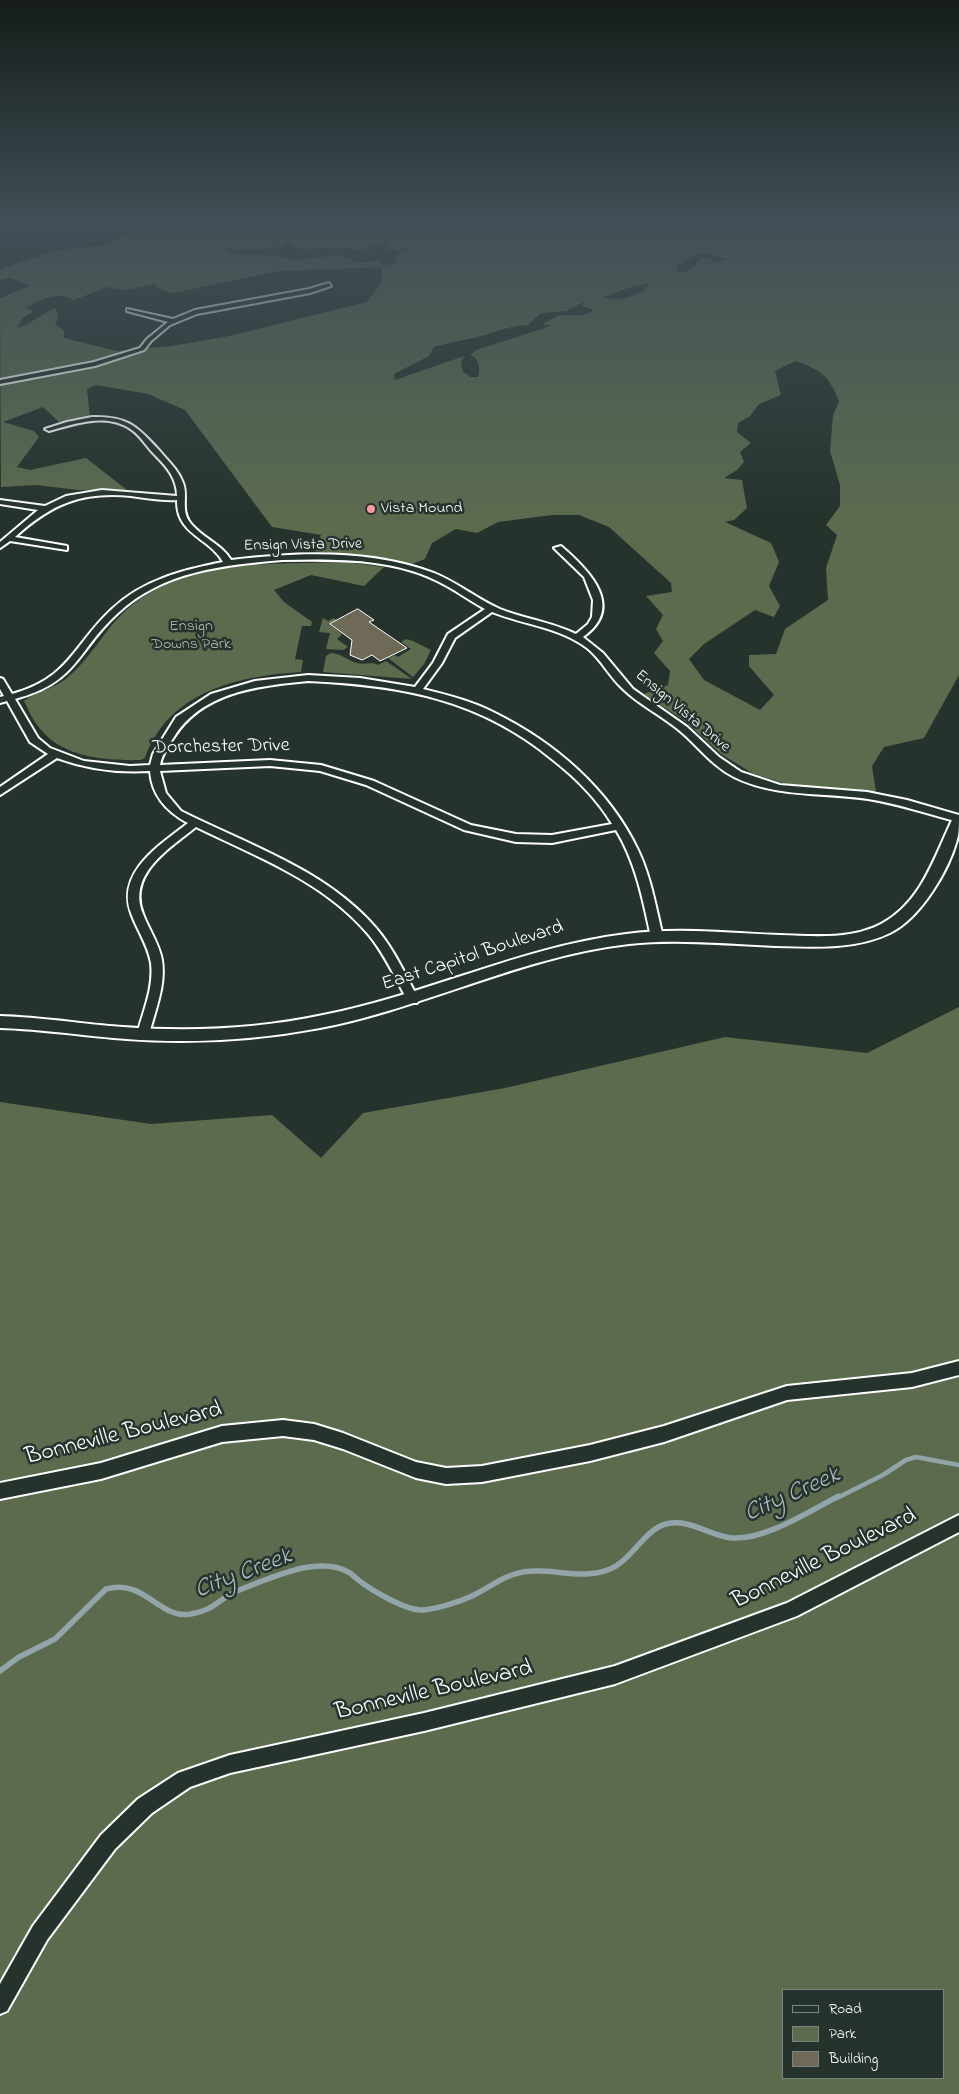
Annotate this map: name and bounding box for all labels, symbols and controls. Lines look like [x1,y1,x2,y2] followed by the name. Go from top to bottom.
[381,499,462,519] place label: Vista Mound
[365,503,377,515] marker: Vista Mound
[244,535,362,557] street label: Ensign Vista Drive
[151,617,231,655] park label: Ensign Downs Park
[630,667,734,757] street label: Ensign Vista Drive
[152,735,290,761] street label: Dorchester Drive
[379,916,567,998] street label: East Capitol Boulevard
[23,1397,225,1473] street label: Bonneville Boulevard
[740,1462,846,1530] water label: City Creek
[728,1503,922,1617] street label: Bonneville Boulevard
[191,1543,297,1607] water label: City Creek
[333,1655,535,1729] street label: Bonneville Boulevard
[782,1989,944,2079] legend
[829,1998,862,2020] text: Road
[829,2023,856,2045] text: Park
[829,2048,878,2070] text: Building

